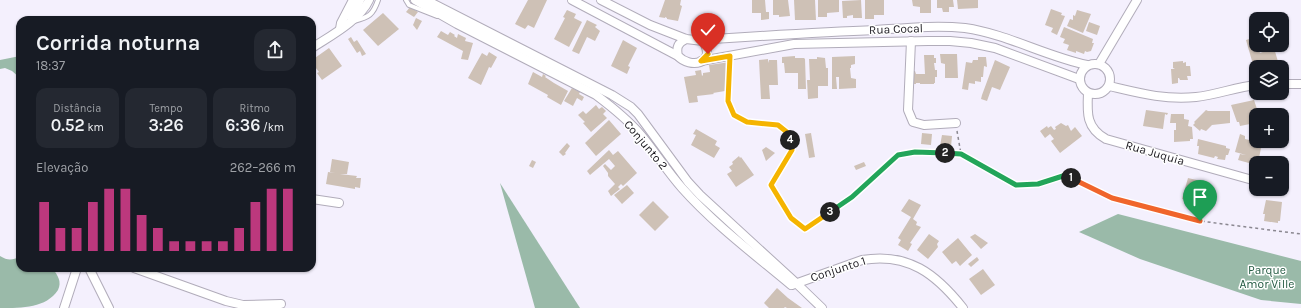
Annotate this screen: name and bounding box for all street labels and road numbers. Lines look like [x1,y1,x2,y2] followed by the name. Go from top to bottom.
[869,21,923,37] street label: Rua Cocal
[621,117,671,173] street label: Conjunto 2
[1124,138,1186,168] street label: Rua Juquia
[809,253,867,285] street label: Conjunto 1

